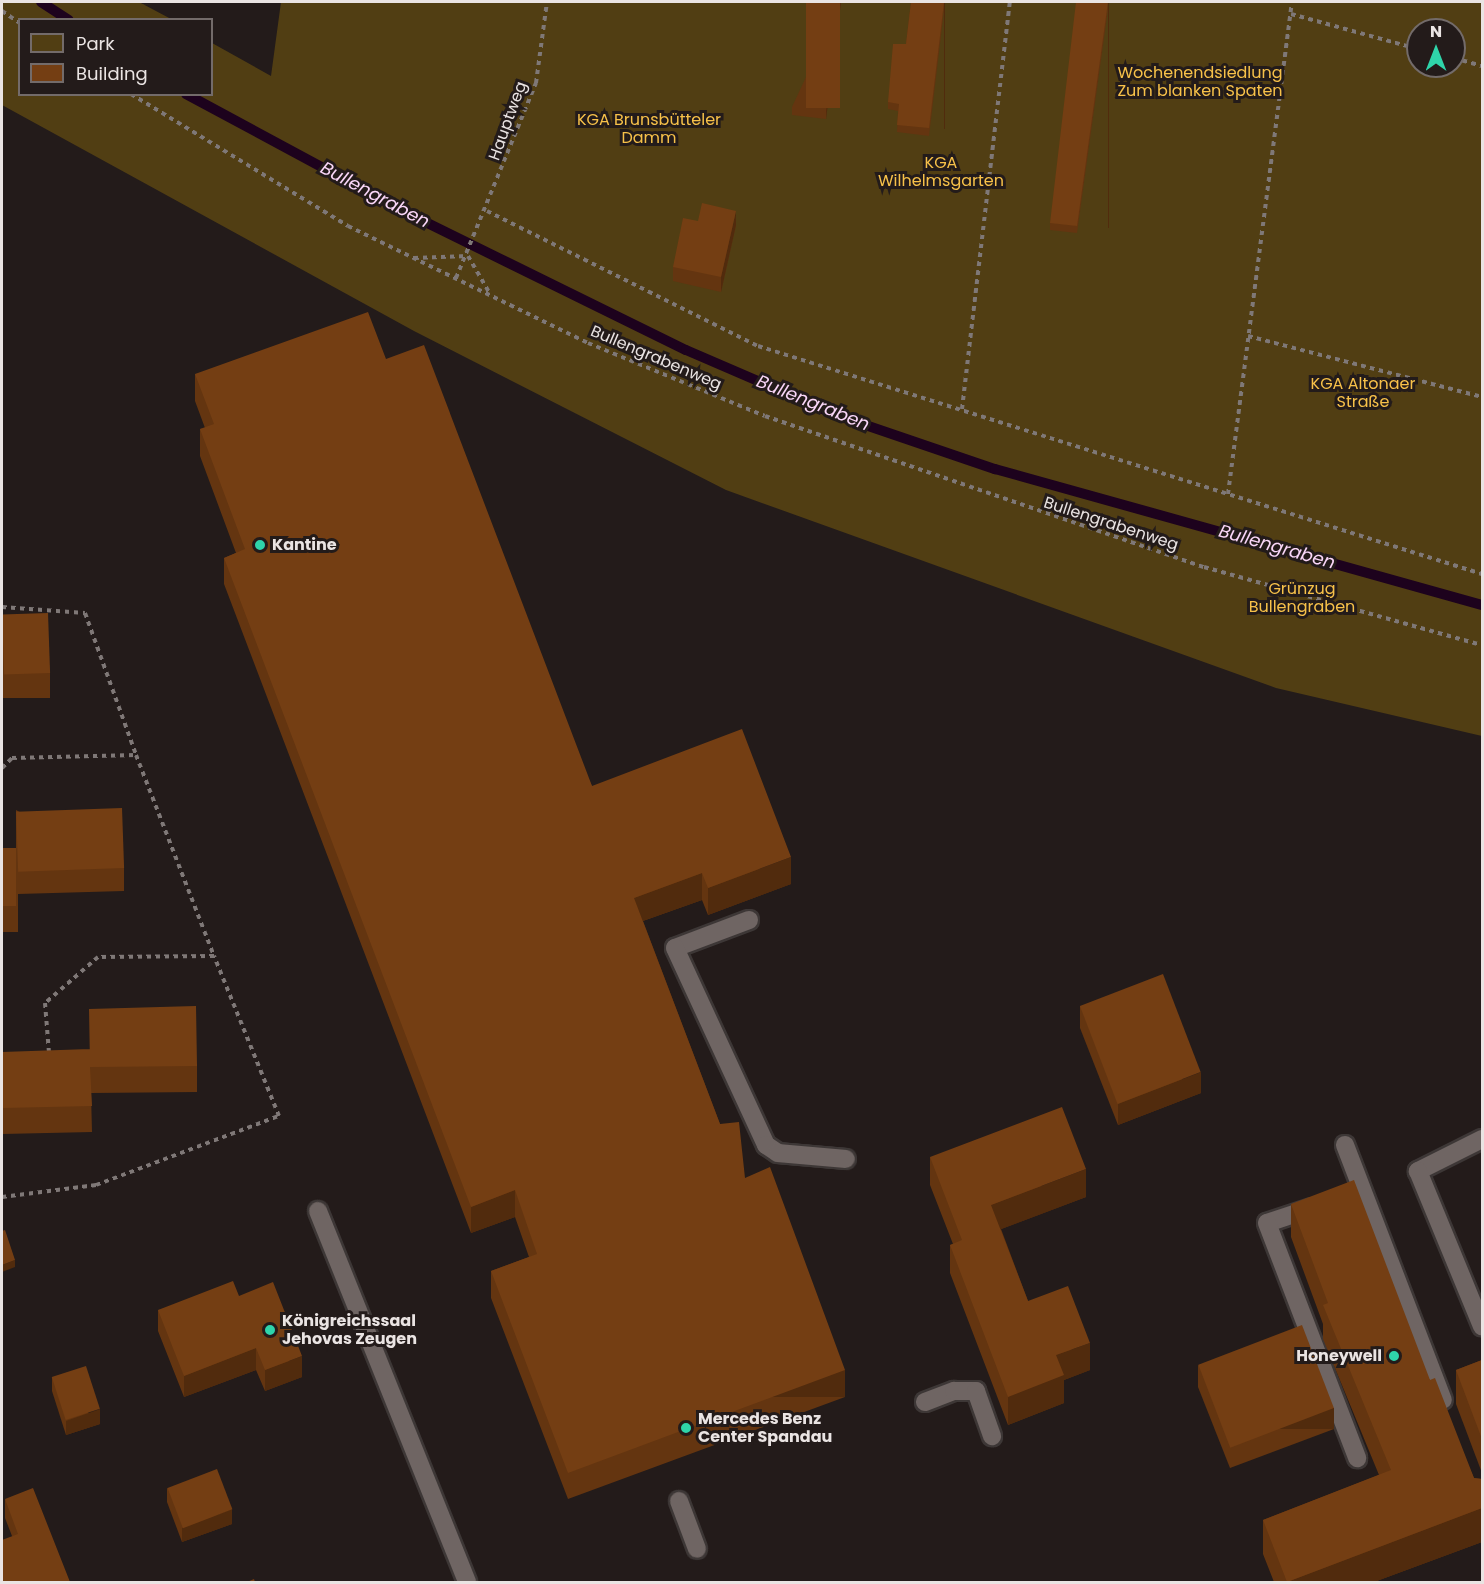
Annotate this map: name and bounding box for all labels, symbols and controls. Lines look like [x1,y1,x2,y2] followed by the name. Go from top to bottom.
[18,18,213,96] legend
[1406,18,1466,78] north arrow
[1430,20,1442,43] text: N
[76,31,115,56] text: Park
[76,61,148,86] text: Building
[1117,63,1283,101] park label: Wochenendsiedlung Zum blanken Spaten
[485,79,531,163] street label: Hauptweg
[577,110,721,148] park label: KGA Brunsbütteler Damm
[878,153,1004,191] park label: KGA Wilhelmsgarten
[317,157,433,233] water label: Bullengraben
[588,322,724,394] street label: Bullengrabenweg
[753,371,873,435] water label: Bullengraben
[1311,374,1415,412] park label: KGA Altonaer Straße
[1041,493,1181,555] street label: Bullengrabenweg
[1216,520,1338,574] water label: Bullengraben
[272,535,337,555] place label: Kantine
[253,538,267,552] marker: Kantine
[1249,579,1355,617] park label: Grünzug Bullengraben
[282,1311,417,1349] place label: Königreichssaal Jehovas Zeugen
[263,1323,277,1337] marker: Königreichssaal Jehovas Zeugen
[1296,1346,1382,1366] place label: Honeywell
[1387,1349,1401,1363] marker: Honeywell
[698,1409,832,1447] place label: Mercedes Benz Center Spandau
[679,1421,693,1435] marker: Mercedes Benz Center Spandau

